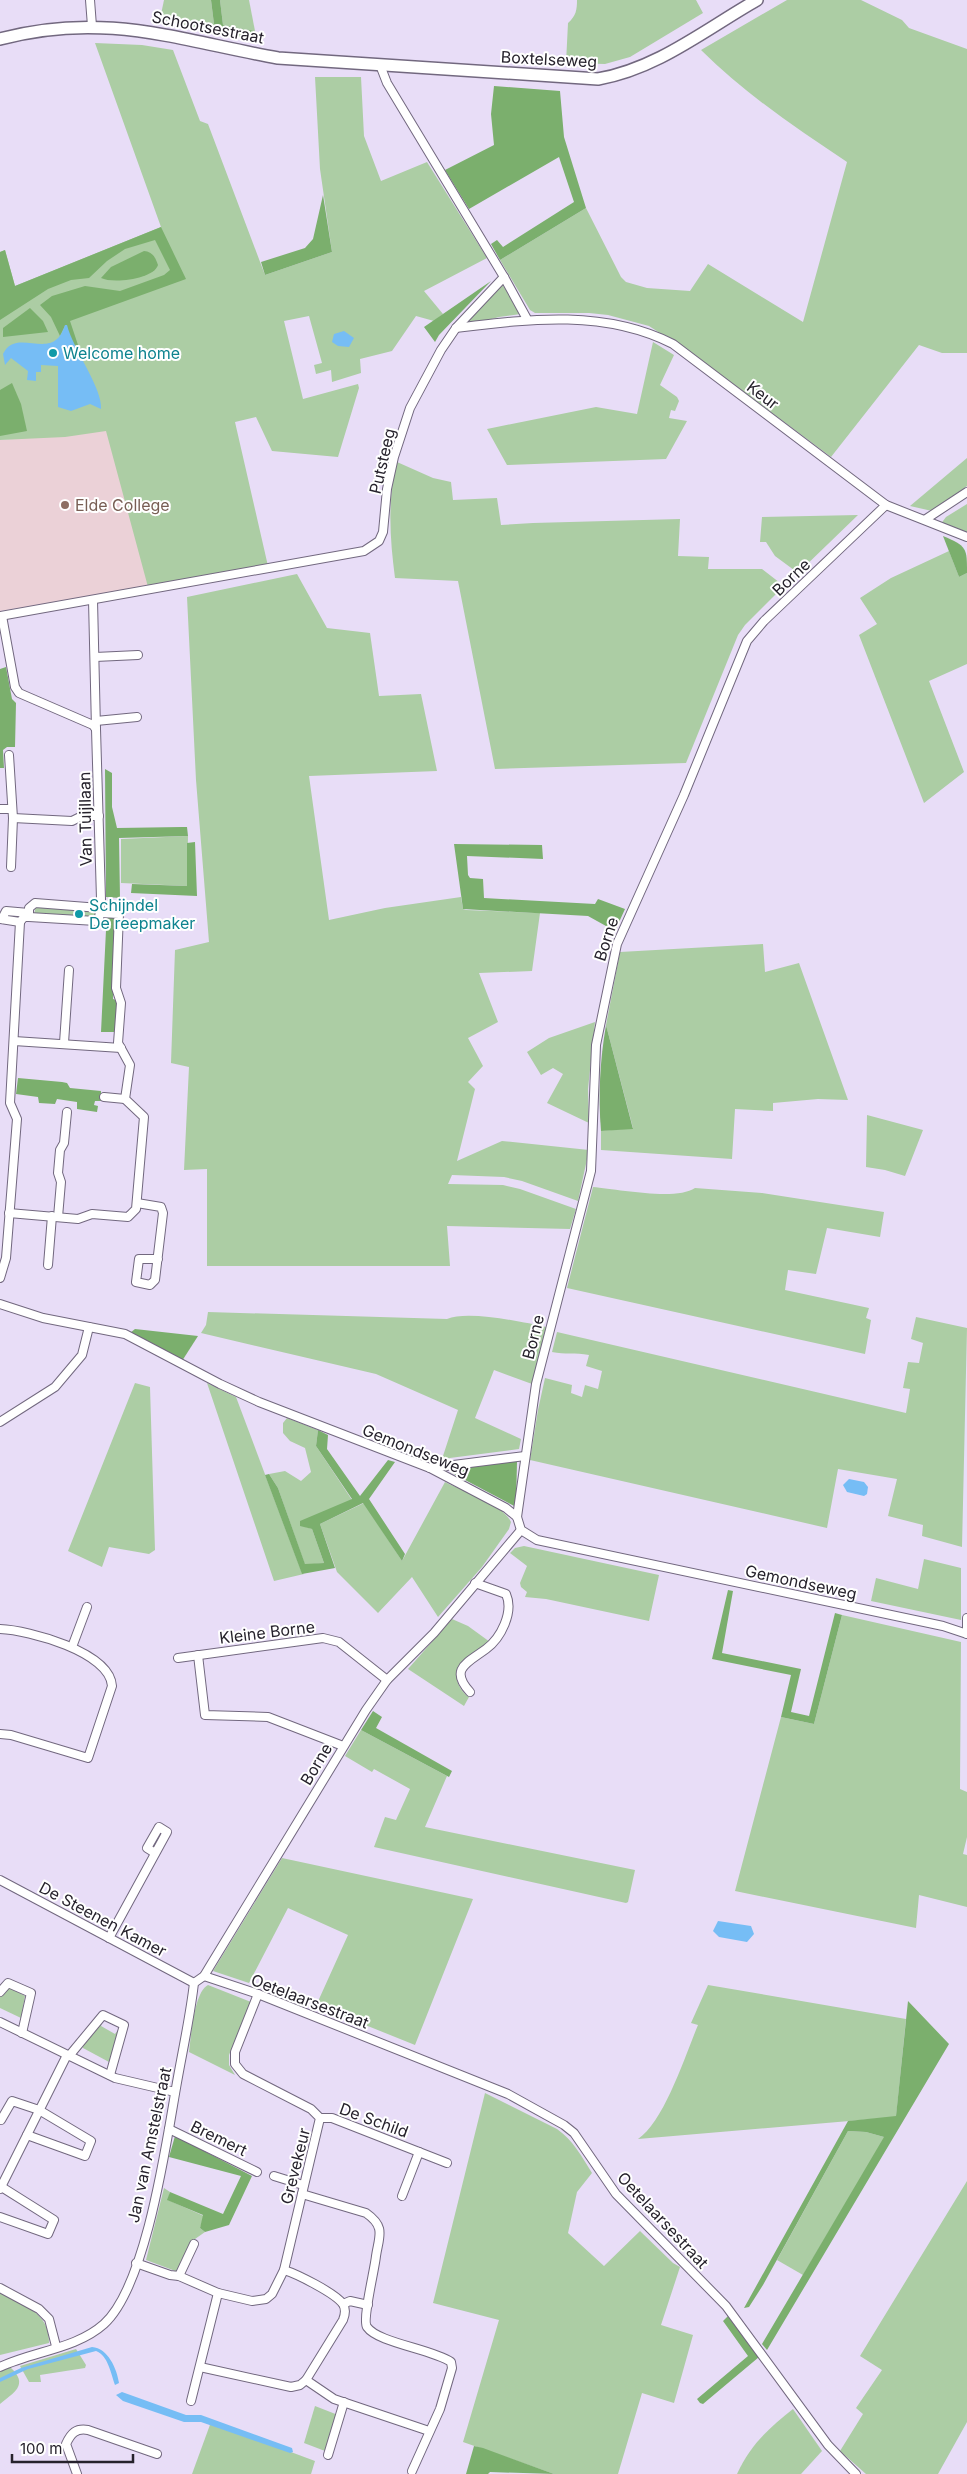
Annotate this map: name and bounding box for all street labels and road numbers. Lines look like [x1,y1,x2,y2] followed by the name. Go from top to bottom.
[150,6,266,48] street label: Schootsestraat
[500,46,598,72] street label: Boxtelseweg
[743,377,783,413] street label: Keur
[365,426,399,496] street label: Putsteeg
[768,554,814,600] street label: Borne
[74,771,96,867] street label: Van Tuijllaan
[590,914,622,964] street label: Borne
[518,1313,548,1361] street label: Borne
[360,1419,472,1481] street label: Gemondseweg
[743,1560,859,1604] street label: Gemondseweg
[218,1616,316,1648] street label: Kleine Borne
[296,1740,336,1788] street label: Borne
[36,1877,170,1961] street label: De Steenen Kamer
[248,1969,372,2033] street label: Oetelaarsestraat
[123,2065,175,2225] street label: Jan van Amstelstraat
[337,2098,411,2142] street label: De Schild
[187,2116,251,2160] street label: Bremert
[276,2126,314,2206] street label: Grevekeur
[613,2168,713,2272] street label: Oetelaarsestraat

